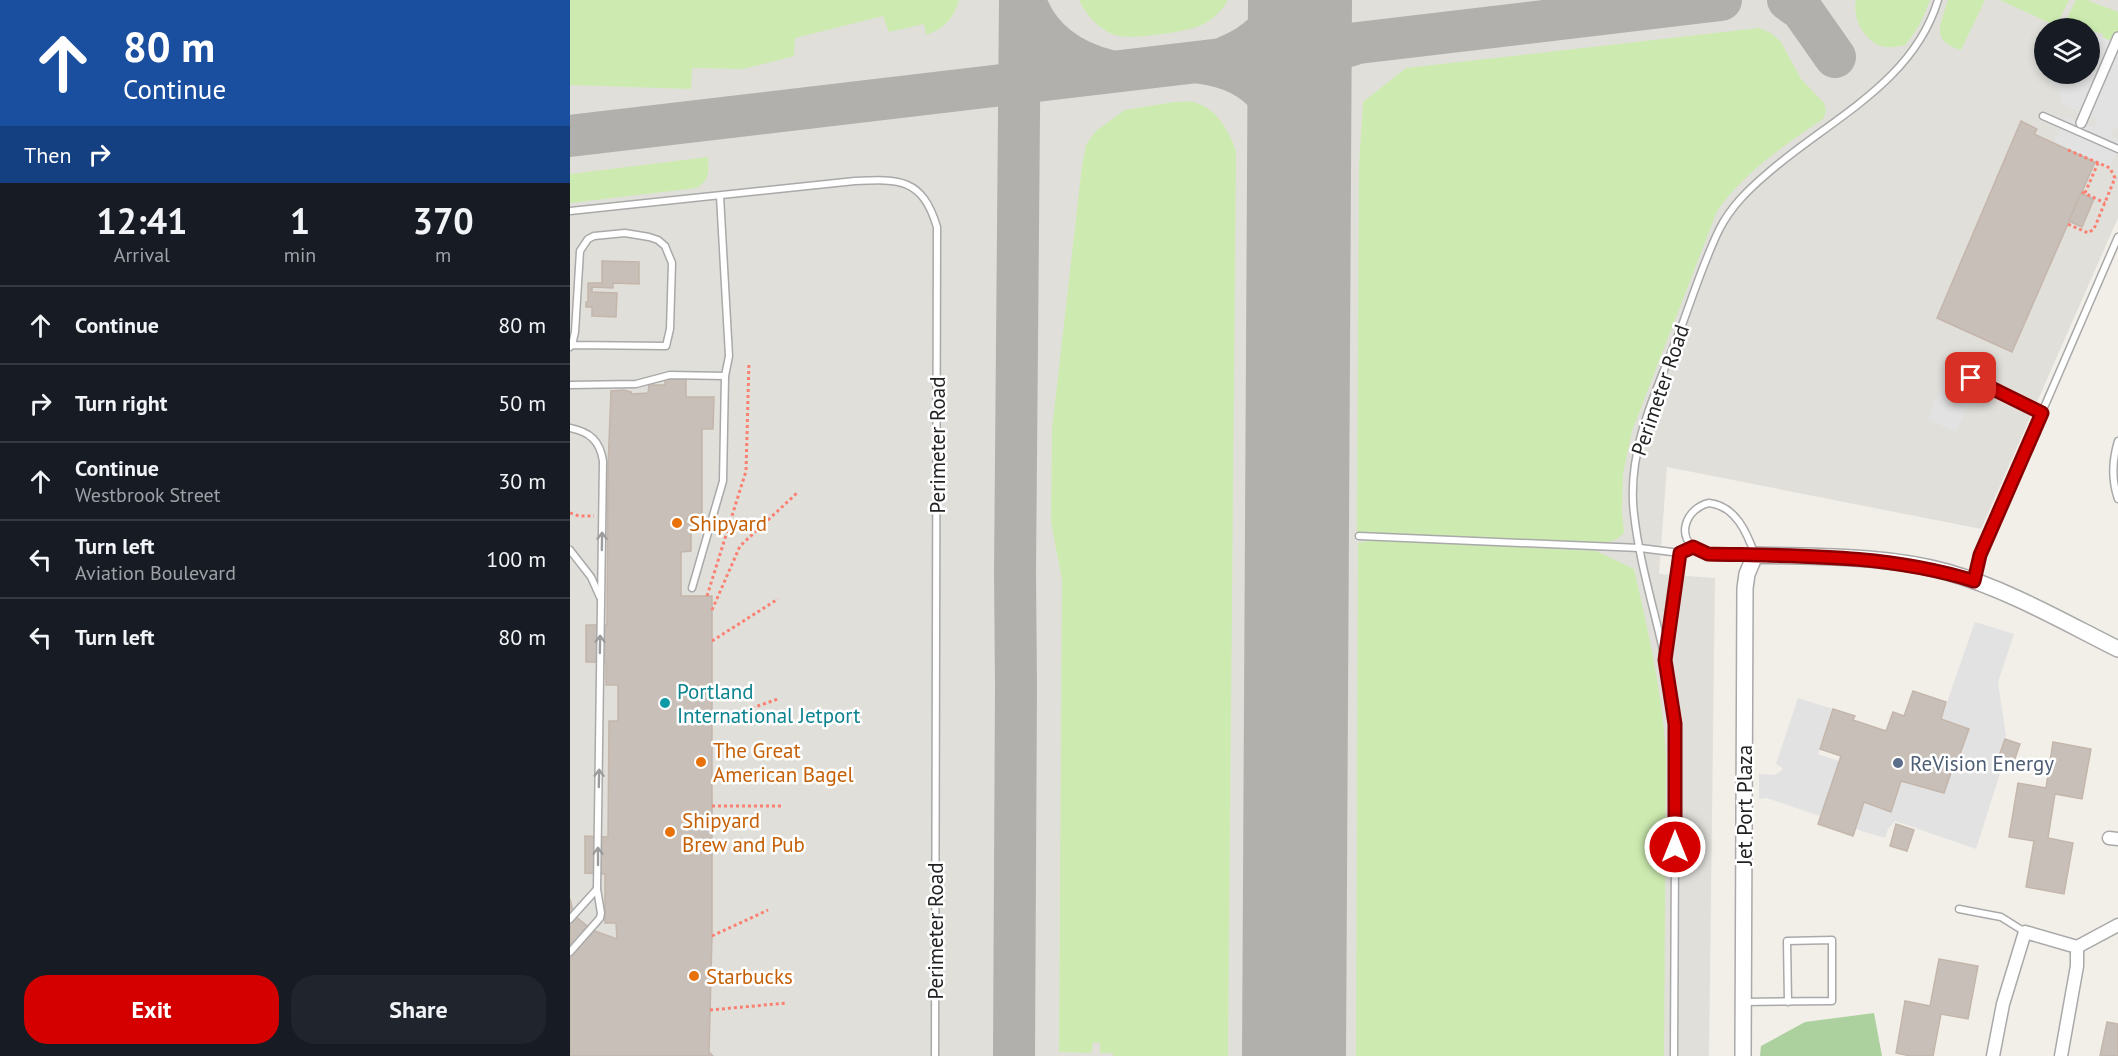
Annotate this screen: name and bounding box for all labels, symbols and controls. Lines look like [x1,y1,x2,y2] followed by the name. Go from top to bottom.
[2034,18,2100,84] map controls
[2034,18,2100,84] button: layers
[123,19,215,74] text: 80 m
[24,24,102,102] icon: ahead
[123,72,226,106] text: Continue
[83,138,116,171] icon: right
[24,141,71,169] text: Then
[96,197,188,244] text: 12:41
[290,197,310,244] text: 1
[413,197,474,244] text: 370
[114,242,170,268] text: Arrival
[284,242,316,268] text: min
[435,242,451,268] text: m
[24,309,57,342] icon: ahead
[75,311,159,339] text: Continue
[498,311,546,339] text: 80 m
[1625,321,1695,459] street label: Perimeter Road
[1945,352,1996,403] pin
[1954,361,1987,394] icon: arrive
[924,377,951,513] street label: Perimeter Road
[24,387,57,420] icon: right
[75,389,167,417] text: Turn right
[498,389,546,417] text: 50 m
[75,454,159,482] text: Continue
[24,465,57,498] icon: ahead
[498,467,546,495] text: 30 m
[75,482,221,508] text: Westbrook Street
[689,510,767,537] place label: Shipyard
[670,516,684,530] marker: Shipyard
[75,532,155,560] text: Turn left
[596,532,608,552] one-way arrow
[24,543,57,576] icon: left
[486,545,546,573] text: 100 m
[75,560,236,586] text: Aviation Boulevard
[24,621,57,654] icon: left
[75,623,155,651] text: Turn left
[498,623,546,651] text: 80 m
[595,634,606,654] one-way arrow
[677,678,860,729] place label: Portland International Jetport
[658,696,672,710] marker: Portland International Jetport
[713,737,854,788] place label: The Great American Bagel
[1731,745,1758,866] street label: Jet Port Plaza
[1910,750,2054,777] place label: ReVision Energy
[694,755,708,769] marker: The Great American Bagel
[1891,756,1905,770] marker: ReVision Energy
[593,769,604,789] one-way arrow
[682,807,805,858] place label: Shipyard Brew and Pub
[1643,815,1707,879] position arrow
[663,825,677,839] marker: Shipyard Brew and Pub
[592,846,604,866] one-way arrow
[922,863,949,999] street label: Perimeter Road
[706,963,793,990] place label: Starbucks
[687,969,701,983] marker: Starbucks
[24,975,279,1044] button: Exit
[291,975,546,1044] button: Share

